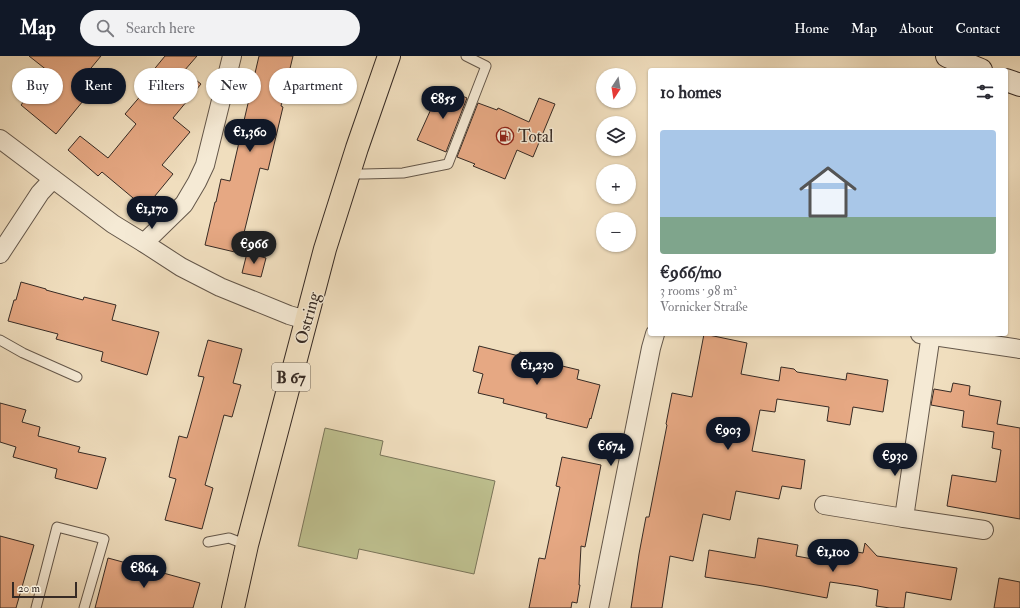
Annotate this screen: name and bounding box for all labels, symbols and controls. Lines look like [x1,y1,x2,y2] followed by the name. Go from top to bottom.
[80,10,360,46] search box
[20,16,56,40] text: Map
[94,17,116,39] icon: search
[126,19,195,38] text: Search here
[794,20,829,37] text: Home
[851,20,877,37] text: Map
[899,20,933,37] text: About
[955,20,1000,37] text: Contact
[12,68,63,104] chip: Buy
[71,68,126,104] chip: Rent
[134,68,198,104] chip: Filters
[206,68,261,104] chip: New
[269,68,357,104] chip: Apartment
[596,68,636,108] north arrow
[596,68,636,252] map controls
[974,81,996,103] icon: filters
[660,82,721,103] text: 10 homes
[419,86,467,120] pin: €855
[430,91,456,107] text: €855
[596,116,636,156] button: layers
[217,119,283,153] pin: €1,360
[233,124,267,140] text: €1,360
[495,126,515,146] fuel station icon: Total
[518,126,554,147] place label: Total
[792,156,864,228] icon: home
[596,164,636,204] button: +
[119,196,185,230] pin: €1,170
[136,201,168,217] text: €1,170
[596,212,636,252] button: −
[230,231,278,265] pin: €966
[240,236,268,252] text: €966
[660,262,722,283] text: €966/mo
[660,283,737,299] text: 3 rooms · 98 m²
[290,289,325,347] street label: Ostring
[660,299,748,315] text: Vornicker Straße
[504,352,570,386] pin: €1,230
[520,357,554,373] text: €1,230
[272,363,310,391] road number: B 67
[704,417,752,451] pin: €903
[715,422,741,438] text: €903
[587,433,635,467] pin: €674
[598,438,624,454] text: €674
[871,443,919,477] pin: €930
[882,448,908,464] text: €930
[800,539,866,573] pin: €1,100
[816,544,850,560] text: €1,100
[120,555,168,589] pin: €864
[130,560,158,576] text: €864
[12,580,77,599] scale bar
[18,582,40,595] text: 20 m

